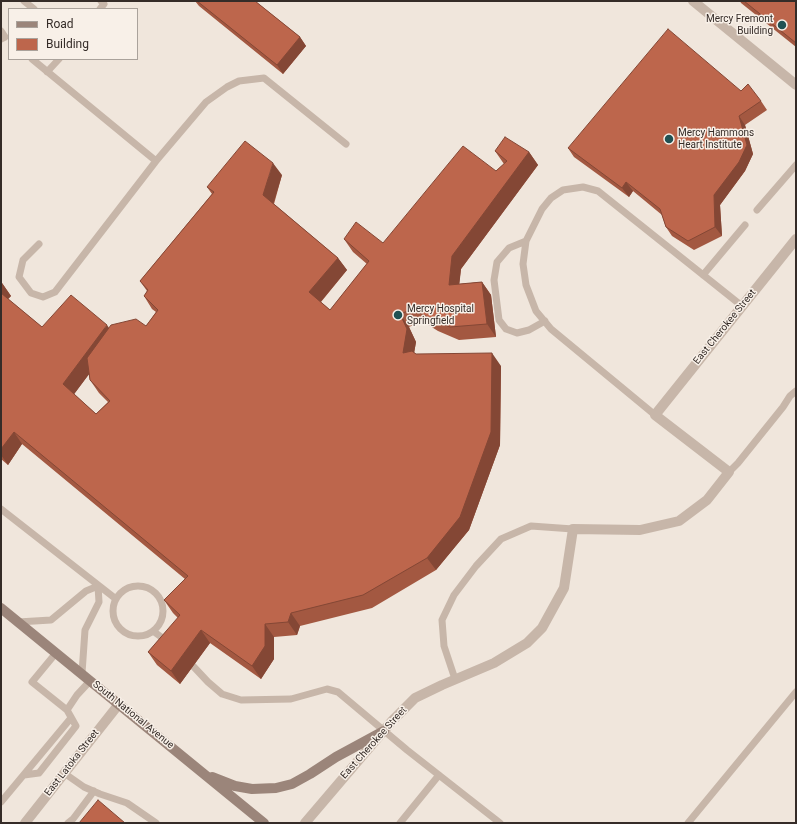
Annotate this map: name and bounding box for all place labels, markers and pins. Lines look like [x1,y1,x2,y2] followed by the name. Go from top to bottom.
[706,13,773,36] place label: Mercy Fremont Building
[776,19,788,31] marker: Mercy Fremont Building
[678,127,754,150] place label: Mercy Hammons Heart Institute
[663,133,675,145] marker: Mercy Hammons Heart Institute
[407,303,474,326] place label: Mercy Hospital Springfield
[392,309,404,321] marker: Mercy Hospital Springfield

